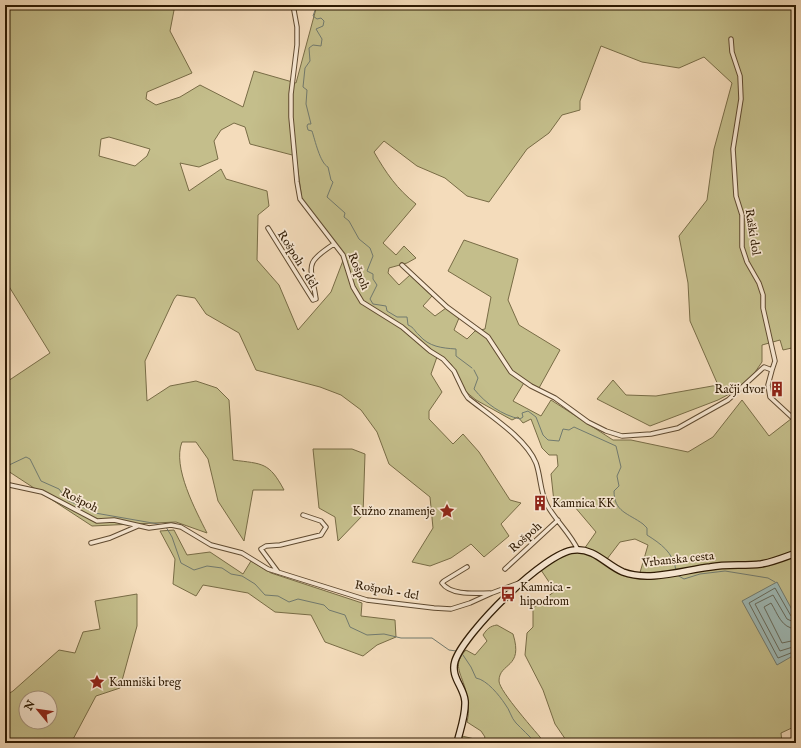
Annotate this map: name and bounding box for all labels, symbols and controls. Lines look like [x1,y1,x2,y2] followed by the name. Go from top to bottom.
[741,208,764,257] street label: Raški dol
[273,228,322,292] street label: Rošpoh - del
[343,250,373,293] street label: Rošpoh
[768,380,786,398] building icon: Račji dvor
[715,382,766,397] place label: Račji dvor
[59,485,101,517] street label: Rošpoh
[531,494,549,512] building icon: Kamnica KK
[552,496,615,511] place label: Kamnica KK
[438,502,456,520] place icon: Kužno znamenje
[353,504,435,519] place label: Kužno znamenje
[506,518,546,557] street label: Rošpoh
[640,548,716,571] street label: Vrbanska cesta
[353,577,421,605] street label: Rošpoh - del
[520,580,571,610] place label: Kamnica - hipodrom
[499,585,517,603] bus stop icon: Kamnica - hipodrom
[88,673,106,691] place icon: Kamniški breg
[109,675,181,690] place label: Kamniški breg
[18,690,58,730] north arrow
[21,698,39,714] text: N

